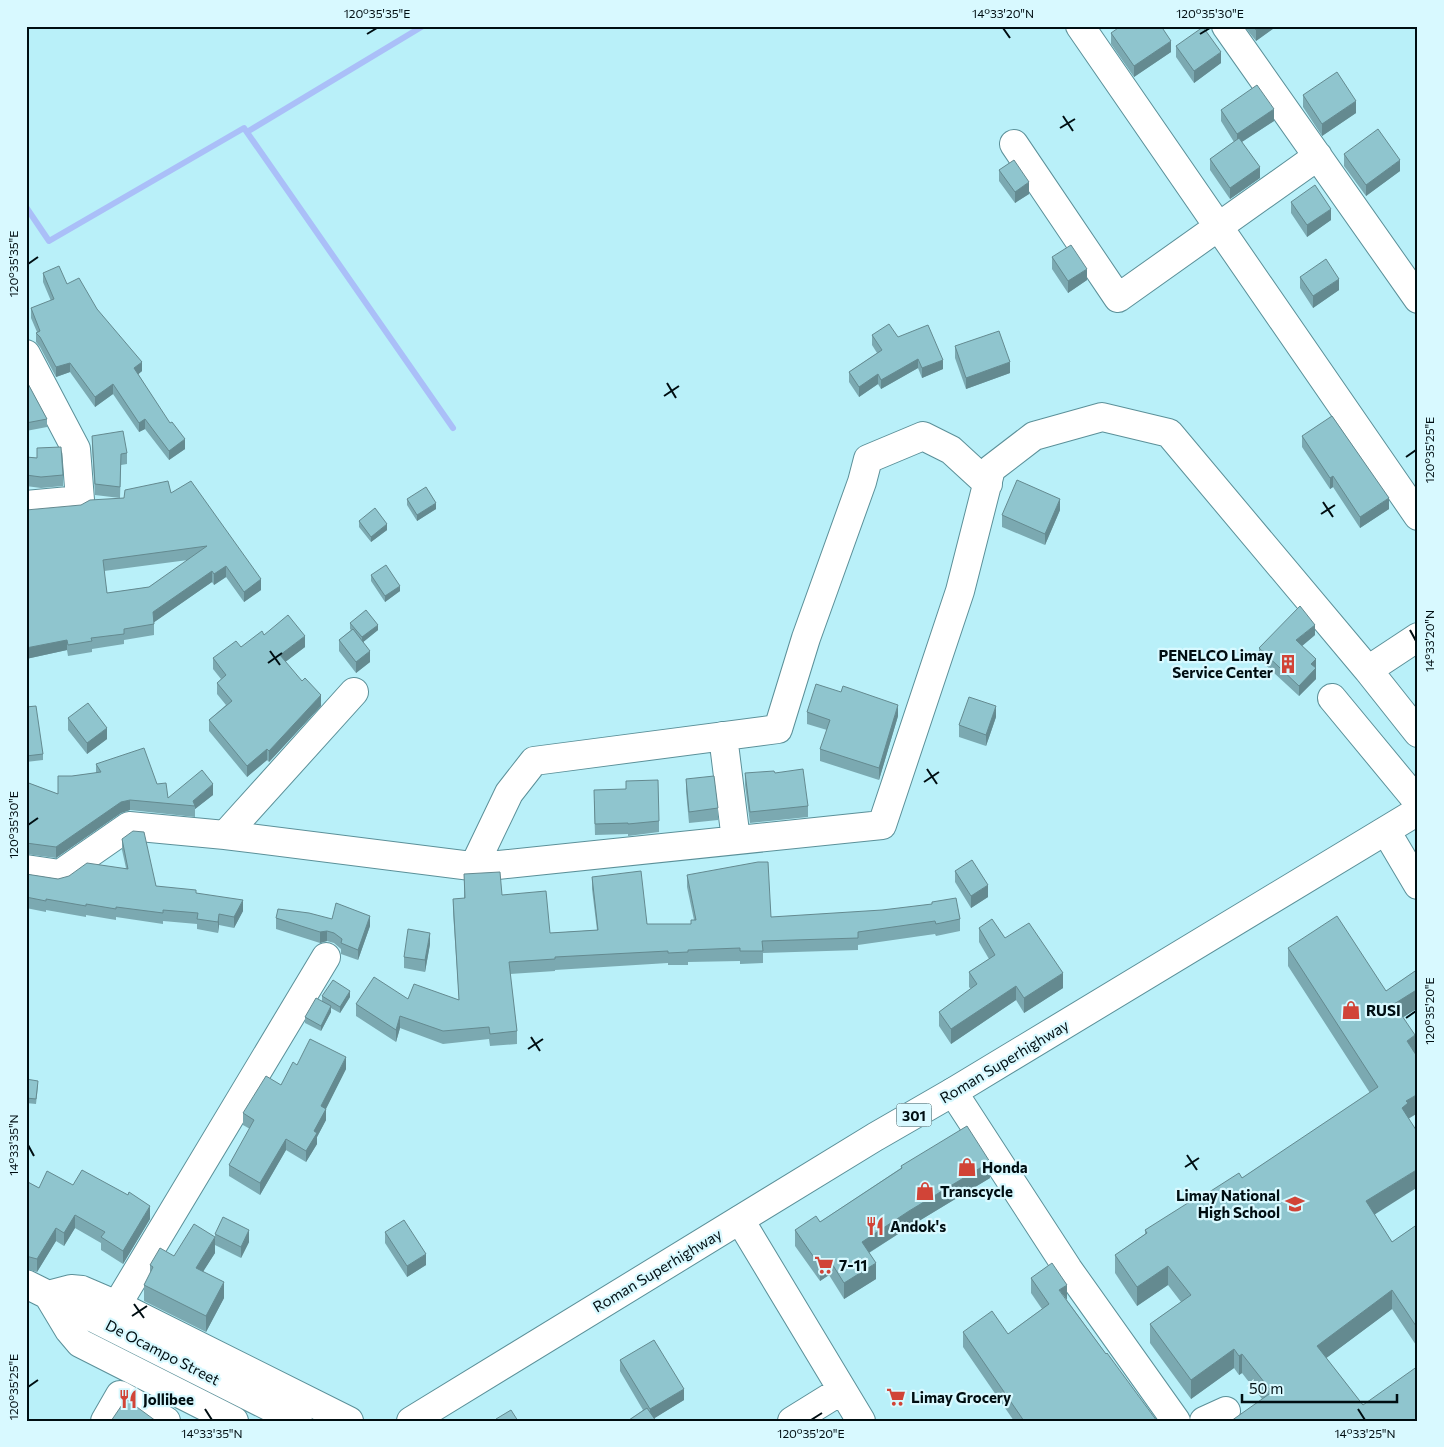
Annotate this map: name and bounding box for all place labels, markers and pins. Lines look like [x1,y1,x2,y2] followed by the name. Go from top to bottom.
[1158,646,1274,681] place label: PENELCO Limay Service Center
[1277,653,1299,675] building icon: PENELCO Limay Service Center
[1340,999,1362,1021] shop icon: RUSI
[1366,1001,1401,1019] place label: RUSI
[956,1156,978,1178] shop icon: Honda
[982,1158,1028,1176] place label: Honda
[914,1180,936,1202] shop icon: Transcycle
[940,1182,1013,1200] place label: Transcycle
[1176,1186,1280,1221] place label: Limay National High School
[1284,1193,1306,1215] school or university icon: Limay National High School
[864,1215,886,1237] restaurant icon: Andok's
[890,1217,946,1235] place label: Andok's
[813,1254,835,1276] supermarket icon: 7-11
[839,1256,867,1274] place label: 7-11
[885,1386,907,1408] supermarket icon: Limay Grocery
[117,1388,139,1410] restaurant icon: Jollibee
[911,1388,1012,1406] place label: Limay Grocery
[143,1390,194,1408] place label: Jollibee

